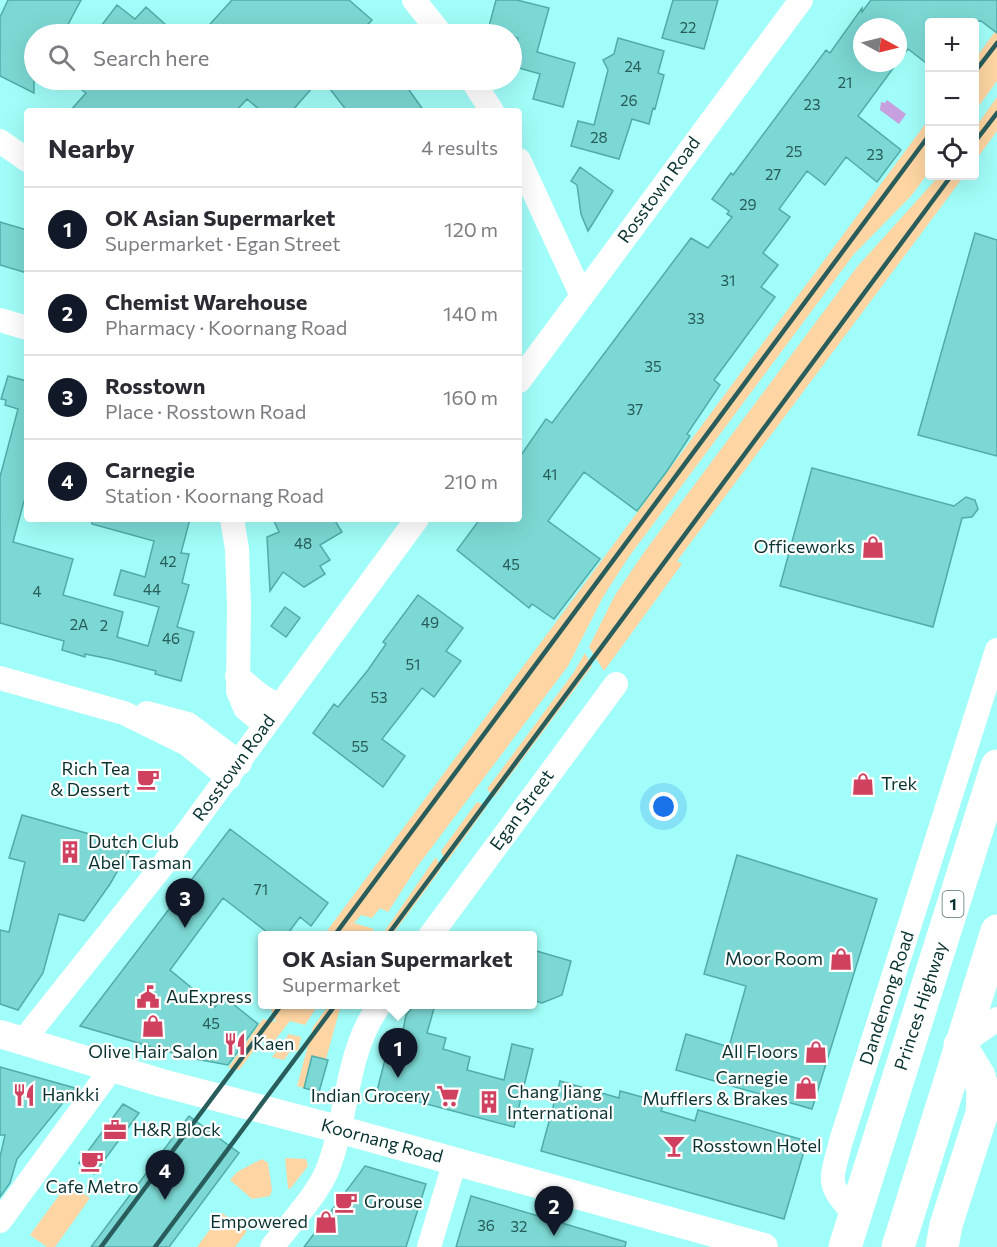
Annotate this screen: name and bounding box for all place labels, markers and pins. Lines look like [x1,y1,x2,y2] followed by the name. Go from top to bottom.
[860,534,886,560] shop icon: Officeworks
[754,535,855,557] place label: Officeworks
[50,757,130,800] place label: Rich Tea & Dessert
[135,766,161,792] cafe icon: Rich Tea & Dessert
[850,771,876,797] shop icon: Trek
[881,772,917,794] place label: Trek
[88,830,192,873] place label: Dutch Club Abel Tasman
[57,839,83,865] building icon: Dutch Club Abel Tasman
[166,878,204,928] pin: 3
[828,946,854,972] shop icon: Moor Room
[725,947,823,969] place label: Moor Room
[135,984,161,1010] public building icon: AuExpress
[166,985,252,1007] place label: AuExpress
[140,1013,166,1039] shop icon: Olive Hair Salon
[378,1028,418,1078] pin: 1
[222,1031,248,1057] restaurant icon: Kaen
[253,1032,294,1054] place label: Kaen
[803,1039,829,1065] shop icon: All Floors
[88,1040,218,1062] place label: Olive Hair Salon
[722,1040,798,1062] place label: All Floors
[643,1066,788,1109] place label: Carnegie Mufflers & Brakes
[793,1075,819,1101] shop icon: Carnegie Mufflers & Brakes
[507,1080,613,1123] place label: Chang Jiang International
[11,1082,37,1108] restaurant icon: Hankki
[42,1083,99,1105] place label: Hankki
[435,1083,461,1109] supermarket icon: Indian Grocery
[311,1084,430,1106] place label: Indian Grocery
[476,1089,502,1115] building icon: Chang Jiang International
[102,1117,128,1143] office icon: H&R Block
[133,1118,221,1140] place label: H&R Block
[661,1133,687,1159] bar icon: Rosstown Hotel
[692,1134,822,1156] place label: Rosstown Hotel
[79,1148,105,1174] cafe icon: Cafe Metro
[146,1150,184,1200] pin: 4
[46,1175,138,1197] place label: Cafe Metro
[534,1186,574,1236] pin: 2
[333,1189,359,1215] cafe icon: Grouse
[364,1190,423,1212] place label: Grouse
[313,1209,339,1235] shop icon: Empowered
[210,1210,308,1232] place label: Empowered

